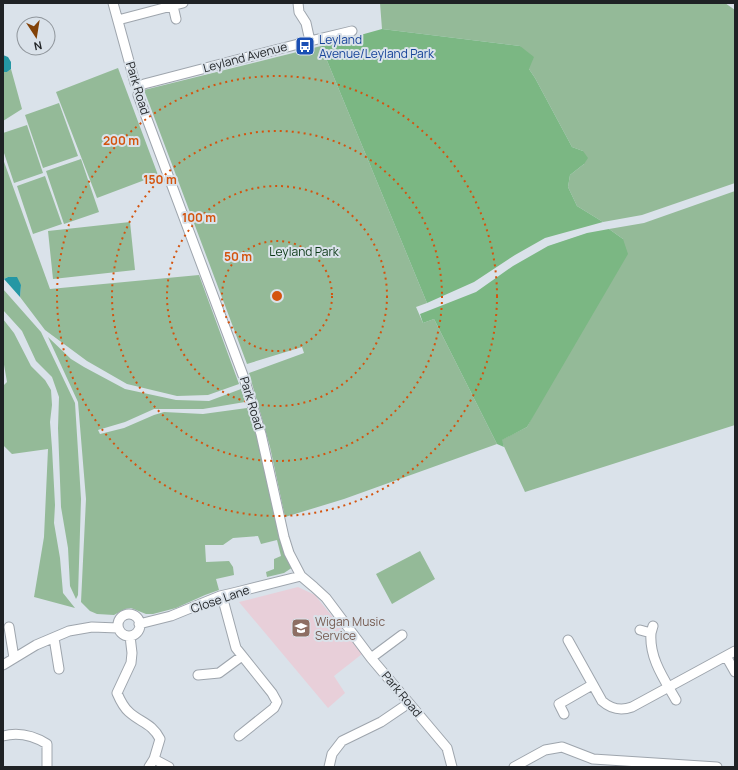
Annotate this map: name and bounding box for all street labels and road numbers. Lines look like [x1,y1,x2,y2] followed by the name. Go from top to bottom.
[201,38,289,76] street label: Leyland Avenue
[122,59,154,117] street label: Park Road
[236,374,268,432] street label: Park Road
[188,581,252,617] street label: Close Lane
[378,668,426,720] street label: Park Road

